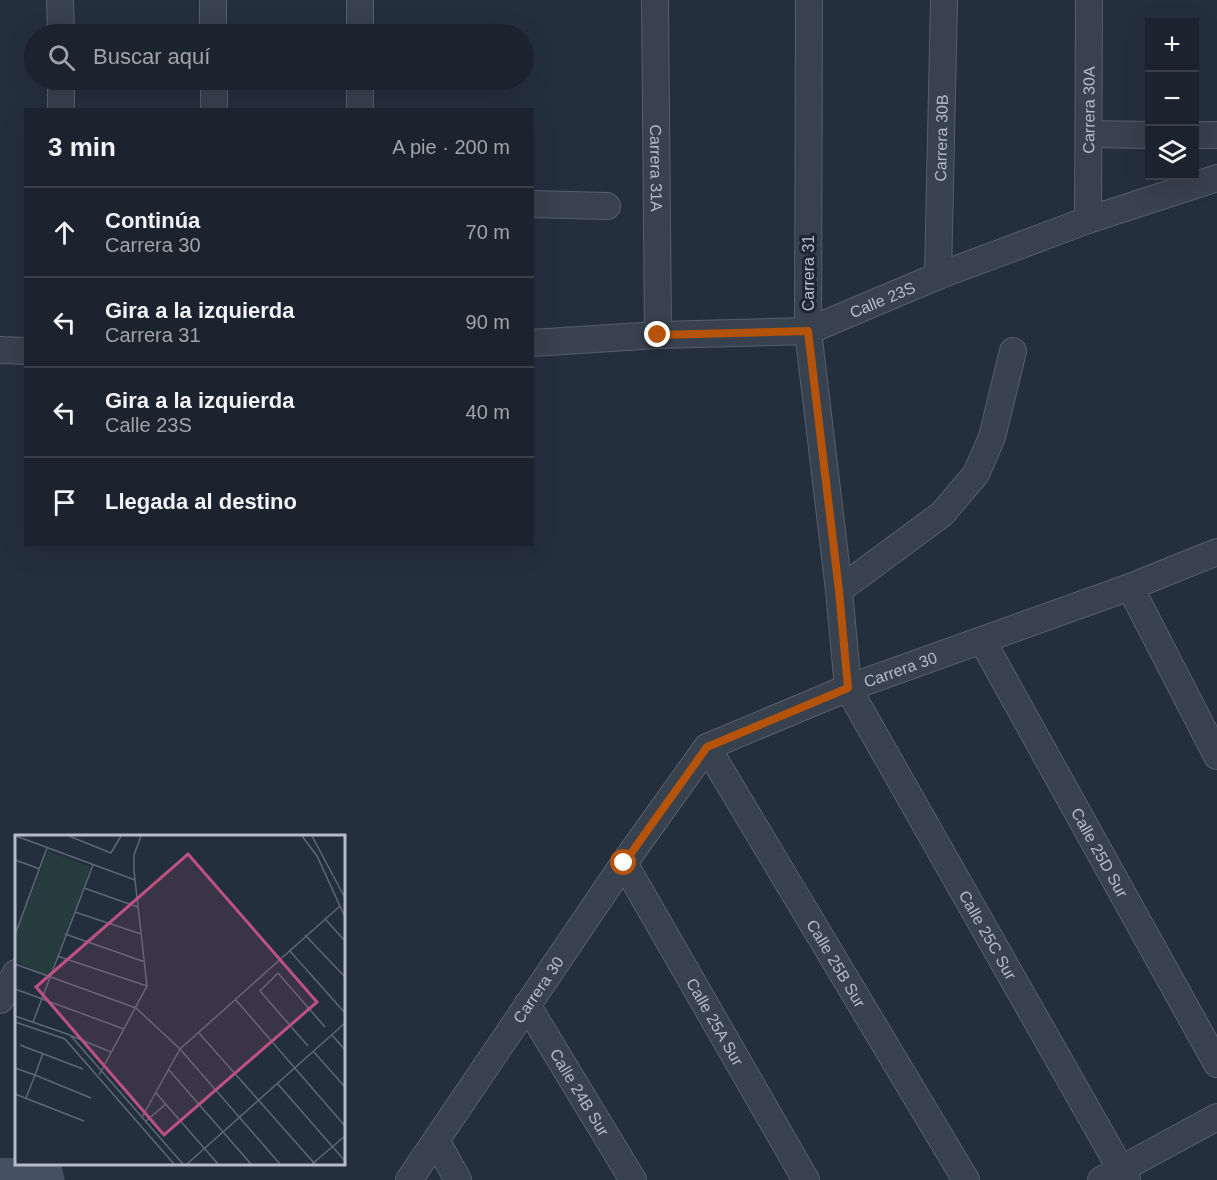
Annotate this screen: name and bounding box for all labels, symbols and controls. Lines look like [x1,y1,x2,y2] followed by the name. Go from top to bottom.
[1145,18,1199,180] map controls
[1145,18,1199,72] button: +
[24,24,534,90] search box
[45,41,78,74] icon: search
[93,44,210,69] text: Buscar aquí
[1080,66,1097,154] street label: Carrera 30A
[1145,72,1199,126] button: −
[932,94,950,182] street label: Carrera 30B
[648,124,665,212] street label: Carrera 31A
[1145,126,1199,180] button: layers
[48,132,116,162] text: 3 min
[392,136,510,158] text: A pie · 200 m
[105,208,200,233] text: Continúa
[48,216,81,249] icon: ahead
[466,221,510,243] text: 70 m
[105,234,201,256] text: Carrera 30
[800,235,817,311] street label: Carrera 31
[847,278,918,321] street label: Calle 23S
[105,298,295,323] text: Gira a la izquierda
[48,306,81,339] icon: left
[466,311,510,333] text: 90 m
[644,321,670,347] route end
[105,324,201,346] text: Carrera 31
[105,388,295,413] text: Gira a la izquierda
[48,396,81,429] icon: left
[466,401,510,423] text: 40 m
[105,414,192,436] text: Calle 23S
[48,486,81,519] icon: arrive
[105,489,297,514] text: Llegada al destino
[861,648,939,690] street label: Carrera 30
[1068,805,1132,901] street label: Calle 25D Sur
[15,835,345,1165] inset map
[610,849,636,875] route start
[956,887,1020,983] street label: Calle 25C Sur
[804,917,869,1011] street label: Calle 25B Sur
[510,953,567,1026] street label: Carrera 30
[683,975,747,1069] street label: Calle 25A Sur
[547,1046,613,1139] street label: Calle 24B Sur

